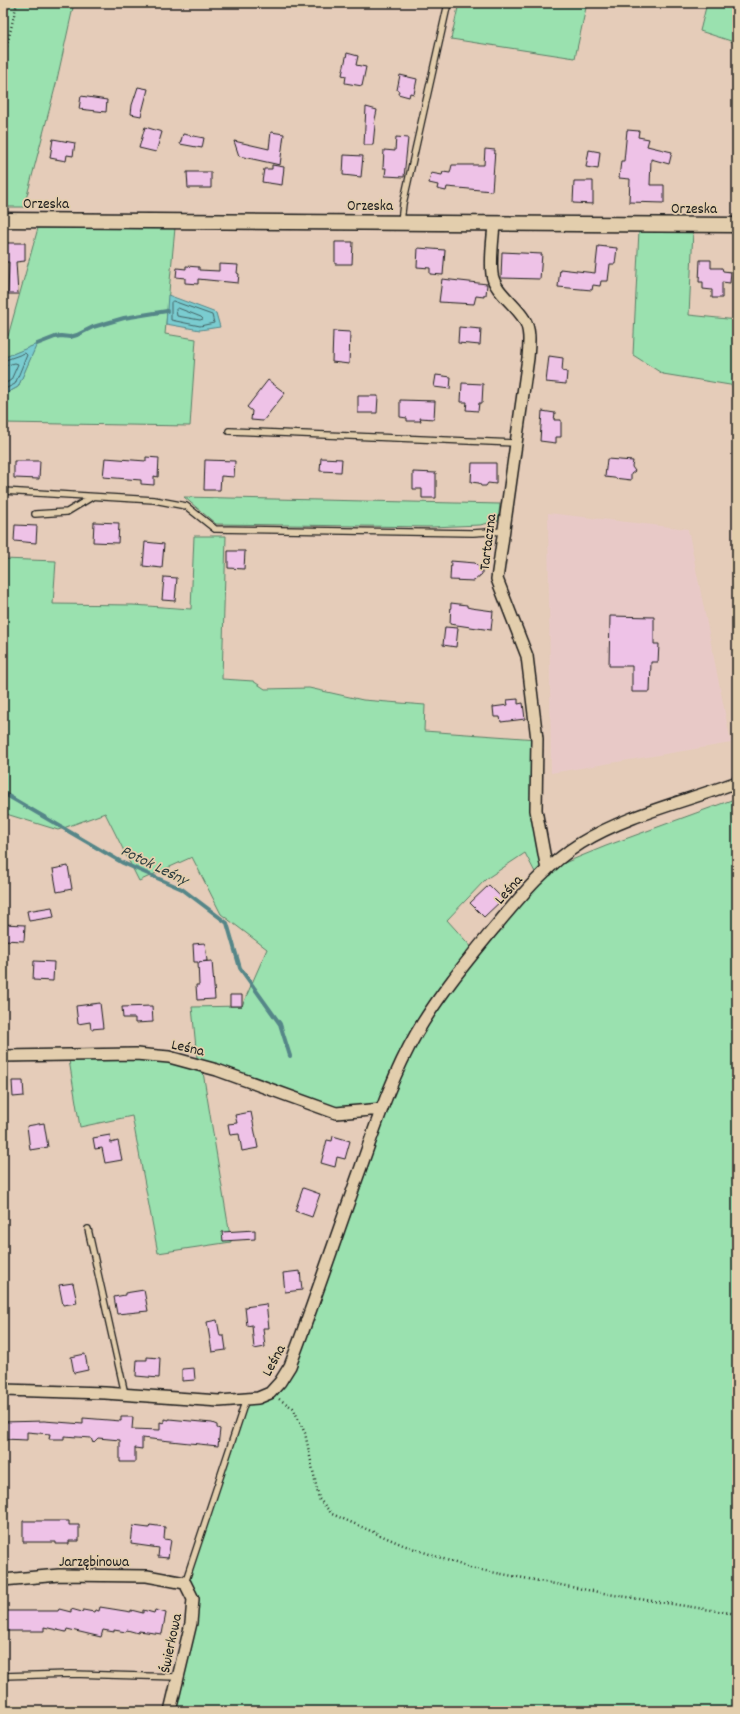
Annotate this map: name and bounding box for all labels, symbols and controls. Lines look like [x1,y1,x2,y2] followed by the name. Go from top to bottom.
[23,194,70,216] street label: Orzeska
[347,196,394,218] street label: Orzeska
[671,199,718,221] street label: Orzeska
[475,512,503,572] street label: Tartaczna
[116,840,194,893] water label: Potok Leśny
[490,870,529,910] street label: Leśna
[169,1034,207,1064] street label: Leśna
[257,1340,293,1381] street label: Leśna
[59,1552,130,1574] street label: Jarzębinowa
[155,1611,189,1675] street label: Świerkowa

